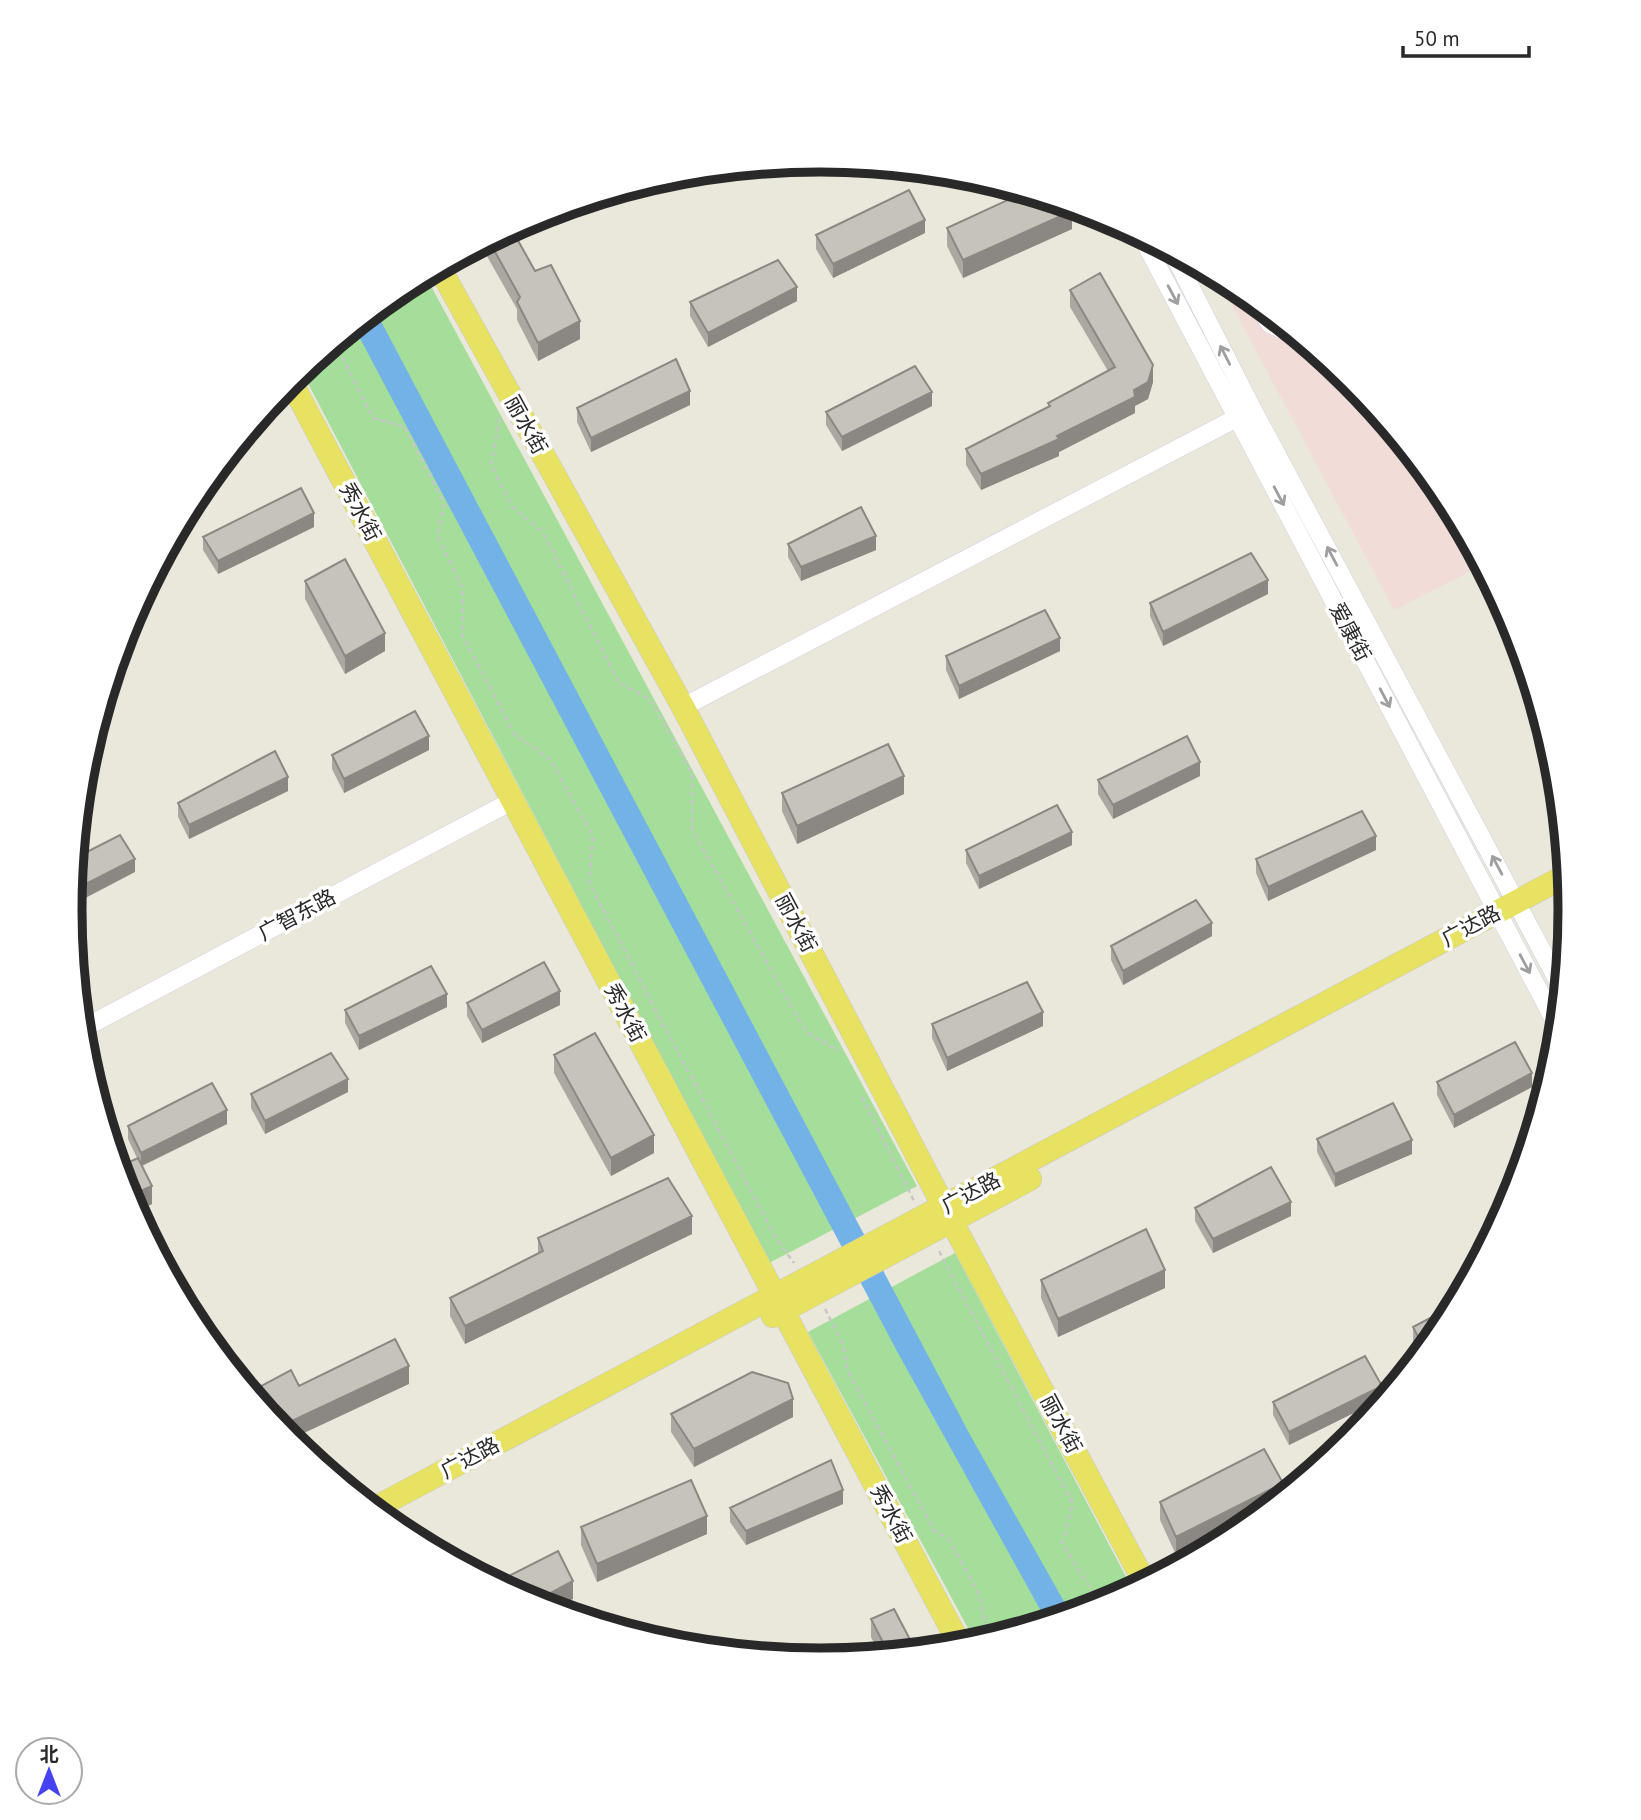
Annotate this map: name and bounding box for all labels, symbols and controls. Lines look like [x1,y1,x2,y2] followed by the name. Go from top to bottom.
[1403,14,1529,58] scale bar
[1414,25,1460,52] text: 50 m
[1167,284,1181,305] one-way arrow
[1218,345,1232,366] one-way arrow
[499,391,554,459] street label: 丽水街
[334,478,387,546] street label: 秀水街
[1273,485,1287,506] one-way arrow
[1324,546,1338,567] one-way arrow
[1324,598,1377,666] street label: 爱康街
[1378,687,1392,707] one-way arrow
[1490,855,1504,875] one-way arrow
[253,883,340,946] street label: 广智东路
[770,889,823,957] street label: 丽水街
[1437,899,1505,952] street label: 广达路
[1519,953,1533,974] one-way arrow
[599,979,652,1047] street label: 秀水街
[937,1166,1005,1219] street label: 广达路
[1035,1390,1088,1458] street label: 丽水街
[436,1431,504,1484] street label: 广达路
[865,1480,918,1548] street label: 秀水街
[14,1736,84,1806] north arrow
[39,1742,59,1766] text: 北

